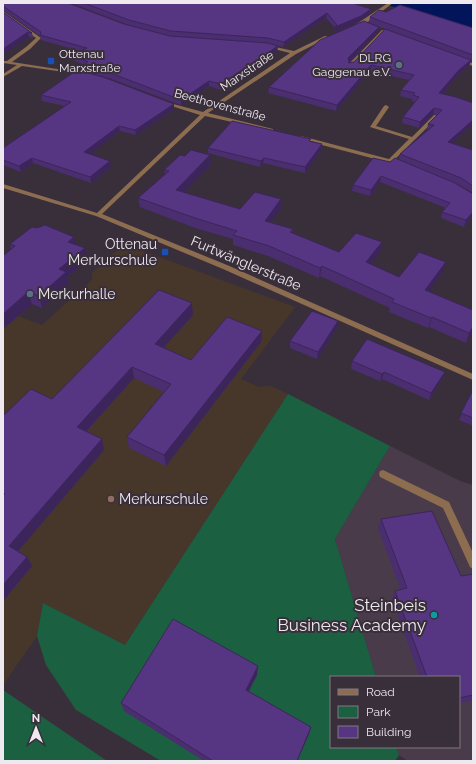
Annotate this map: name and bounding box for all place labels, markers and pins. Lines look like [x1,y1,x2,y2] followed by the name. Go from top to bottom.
[59,47,120,75] place label: Ottenau Marxstraße
[312,51,391,79] place label: DLRG Gaggenau e.V.
[46,56,56,66] marker: Ottenau Marxstraße
[394,60,404,70] marker: DLRG Gaggenau e.V.
[68,236,157,268] place label: Ottenau Merkurschule
[160,247,170,257] marker: Ottenau Merkurschule
[38,286,116,302] place label: Merkurhalle
[25,289,35,299] marker: Merkurhalle
[119,491,208,507] place label: Merkurschule
[106,494,116,504] marker: Merkurschule
[278,595,426,635] place label: Steinbeis Business Academy
[429,610,439,620] marker: Steinbeis Business Academy

